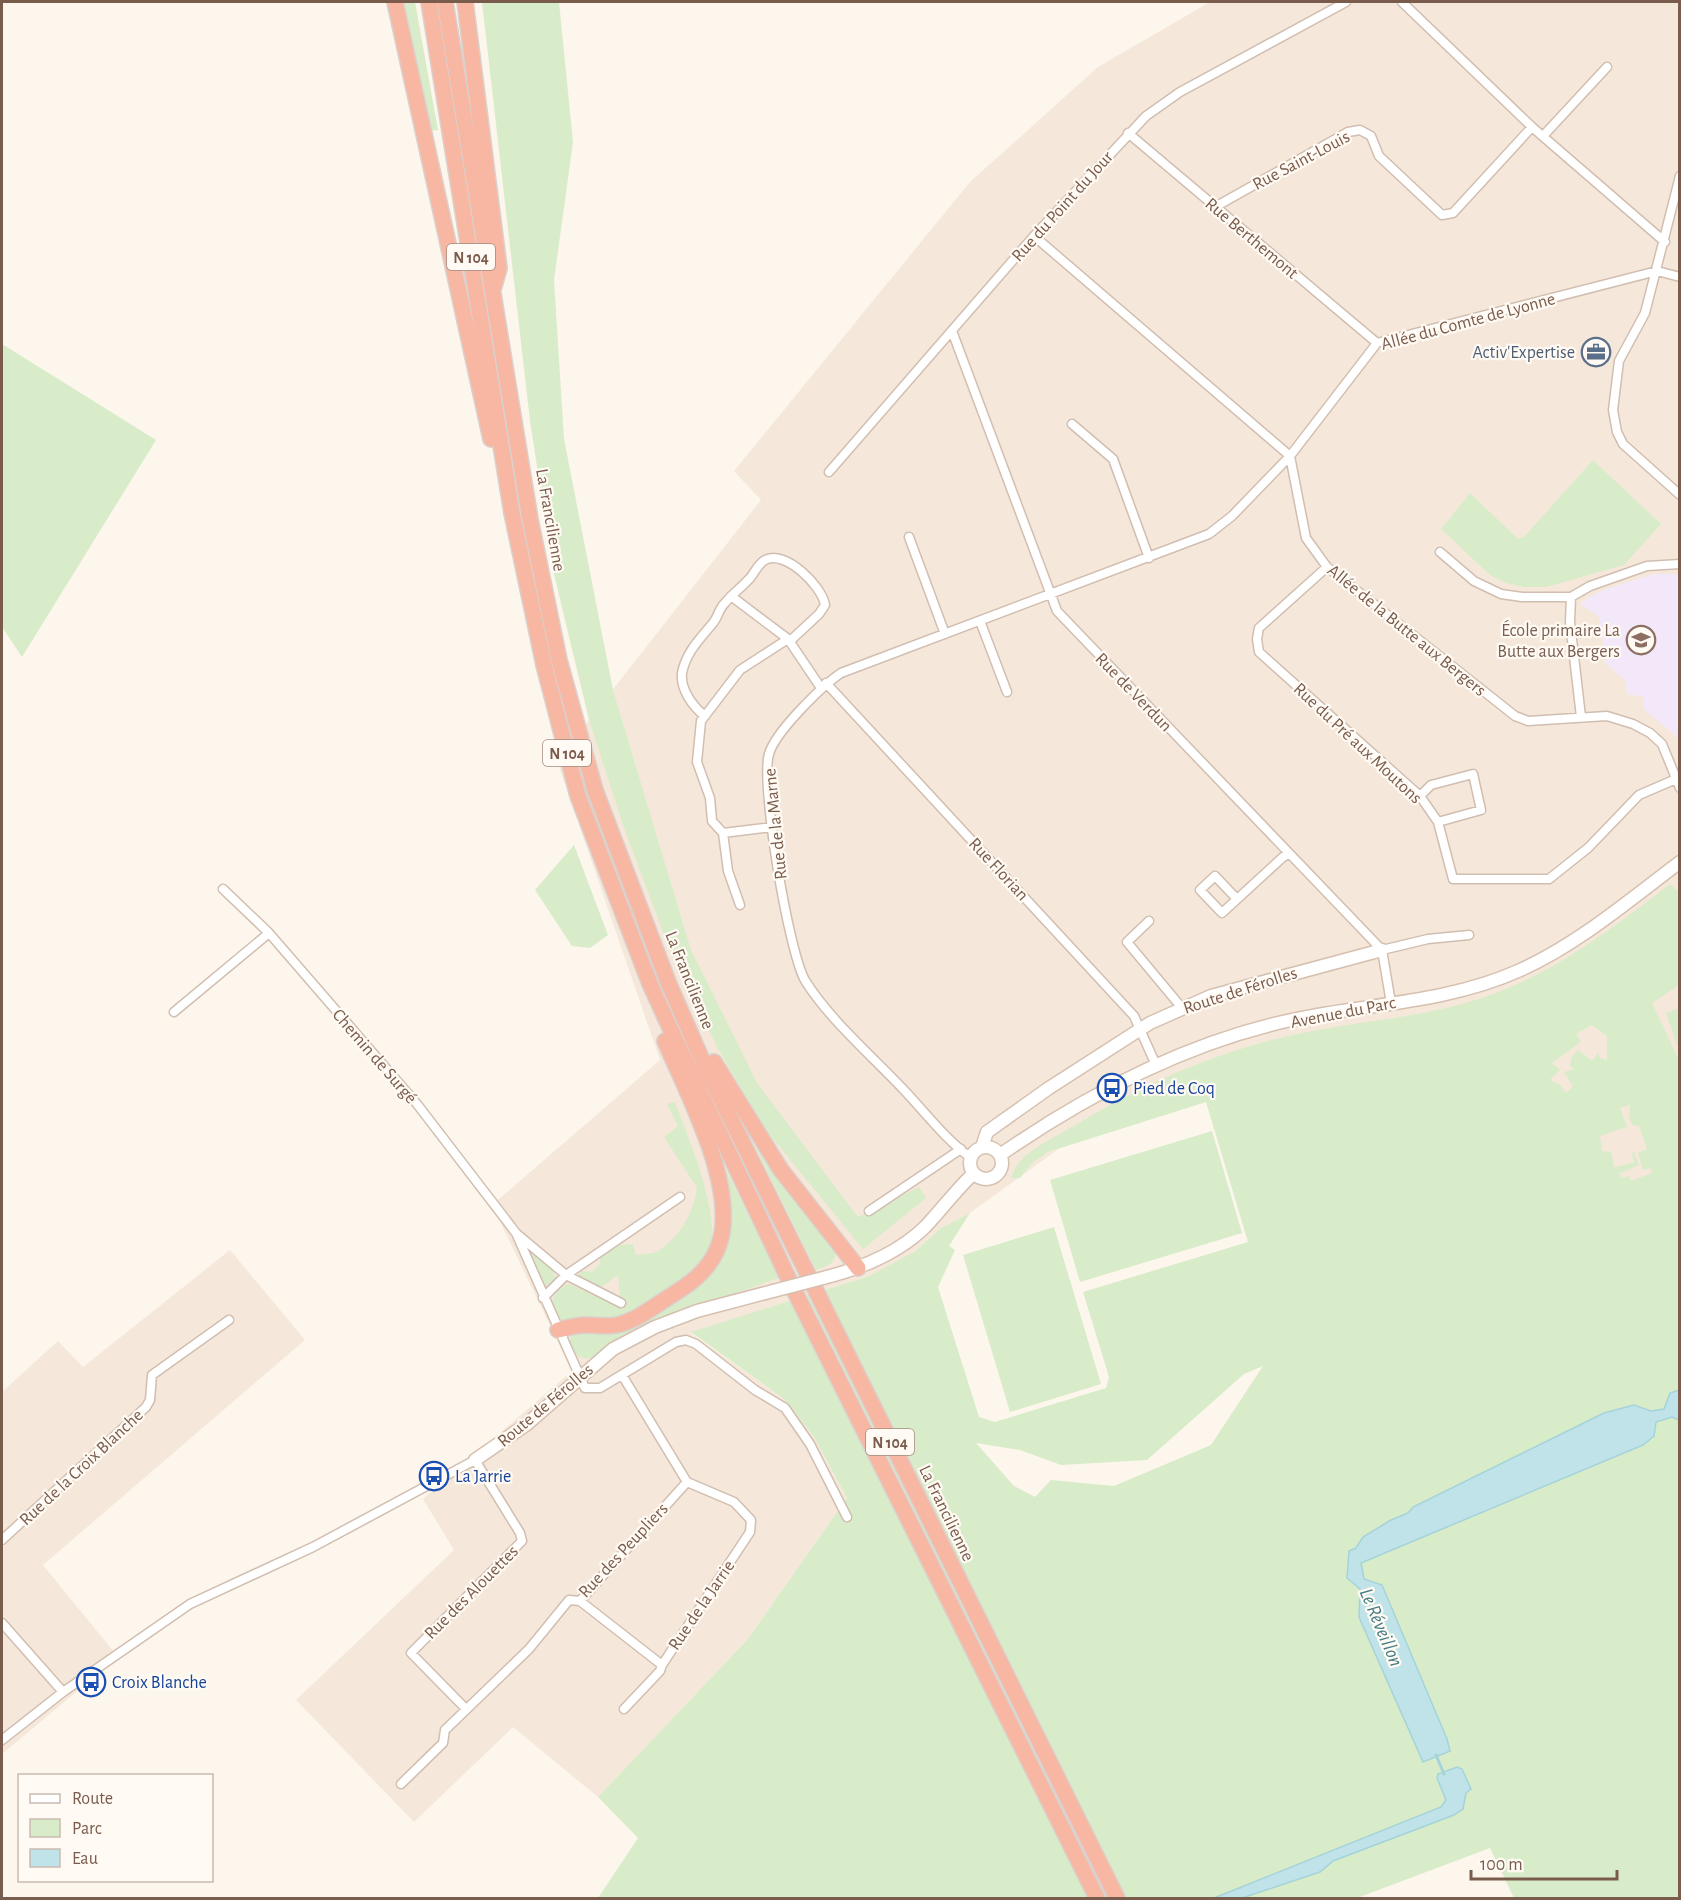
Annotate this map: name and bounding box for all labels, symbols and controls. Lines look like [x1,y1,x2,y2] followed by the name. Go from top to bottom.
[1250,128,1353,194] street label: Rue Saint-Louis
[1009,148,1117,265] street label: Rue du Point du Jour
[1201,195,1301,283] street label: Rue Berthemont
[447,244,495,270] road number: N 104
[1379,290,1557,354] street label: Allée du Comte de Lyonne
[1580,336,1612,368] office icon: Activ'Expertise
[1472,344,1575,362] place label: Activ'Expertise
[532,467,568,573] street label: La Francilienne
[1324,561,1489,700] street label: Allée de la Butte aux Bergers
[1497,619,1620,661] place label: École primaire La Butte aux Bergers
[1625,624,1657,656] school or university icon: École primaire La Butte aux Bergers
[1091,650,1175,736] street label: Rue de Verdun
[1290,680,1425,808] street label: Rue du Pré aux Moutons
[543,740,591,766] road number: N 104
[761,767,791,881] street label: Rue de la Marne
[965,835,1032,905] street label: Rue Florian
[661,929,717,1032] street label: La Francilienne
[1181,964,1300,1018] street label: Route de Férolles
[1289,994,1397,1032] street label: Avenue du Parc
[328,1006,420,1107] street label: Chemin de Surgé
[1096,1072,1128,1104] bus stop icon: Pied de Coq
[1133,1080,1215,1098] place label: Pied de Coq
[494,1361,597,1451] street label: Route de Férolles
[17,1406,147,1529] street label: Rue de la Croix Blanche
[866,1429,914,1455] road number: N 104
[418,1460,450,1492] bus stop icon: La Jarrie
[915,1463,977,1564] street label: La Francilienne
[455,1468,511,1486] place label: La Jarrie
[575,1500,672,1601] street label: Rue des Peupliers
[421,1542,522,1643] street label: Rue des Alouettes
[665,1557,738,1654] street label: Rue de la Jarrie
[1356,1585,1406,1669] water label: Le Réveillon
[75,1666,107,1698] bus stop icon: Croix Blanche
[112,1674,207,1692] place label: Croix Blanche
[18,1774,213,1882] legend
[72,1790,113,1808] text: Route
[72,1820,102,1838] text: Parc
[1471,1843,1616,1881] scale bar
[72,1850,98,1868] text: Eau
[1480,1856,1523,1874] text: 100 m

